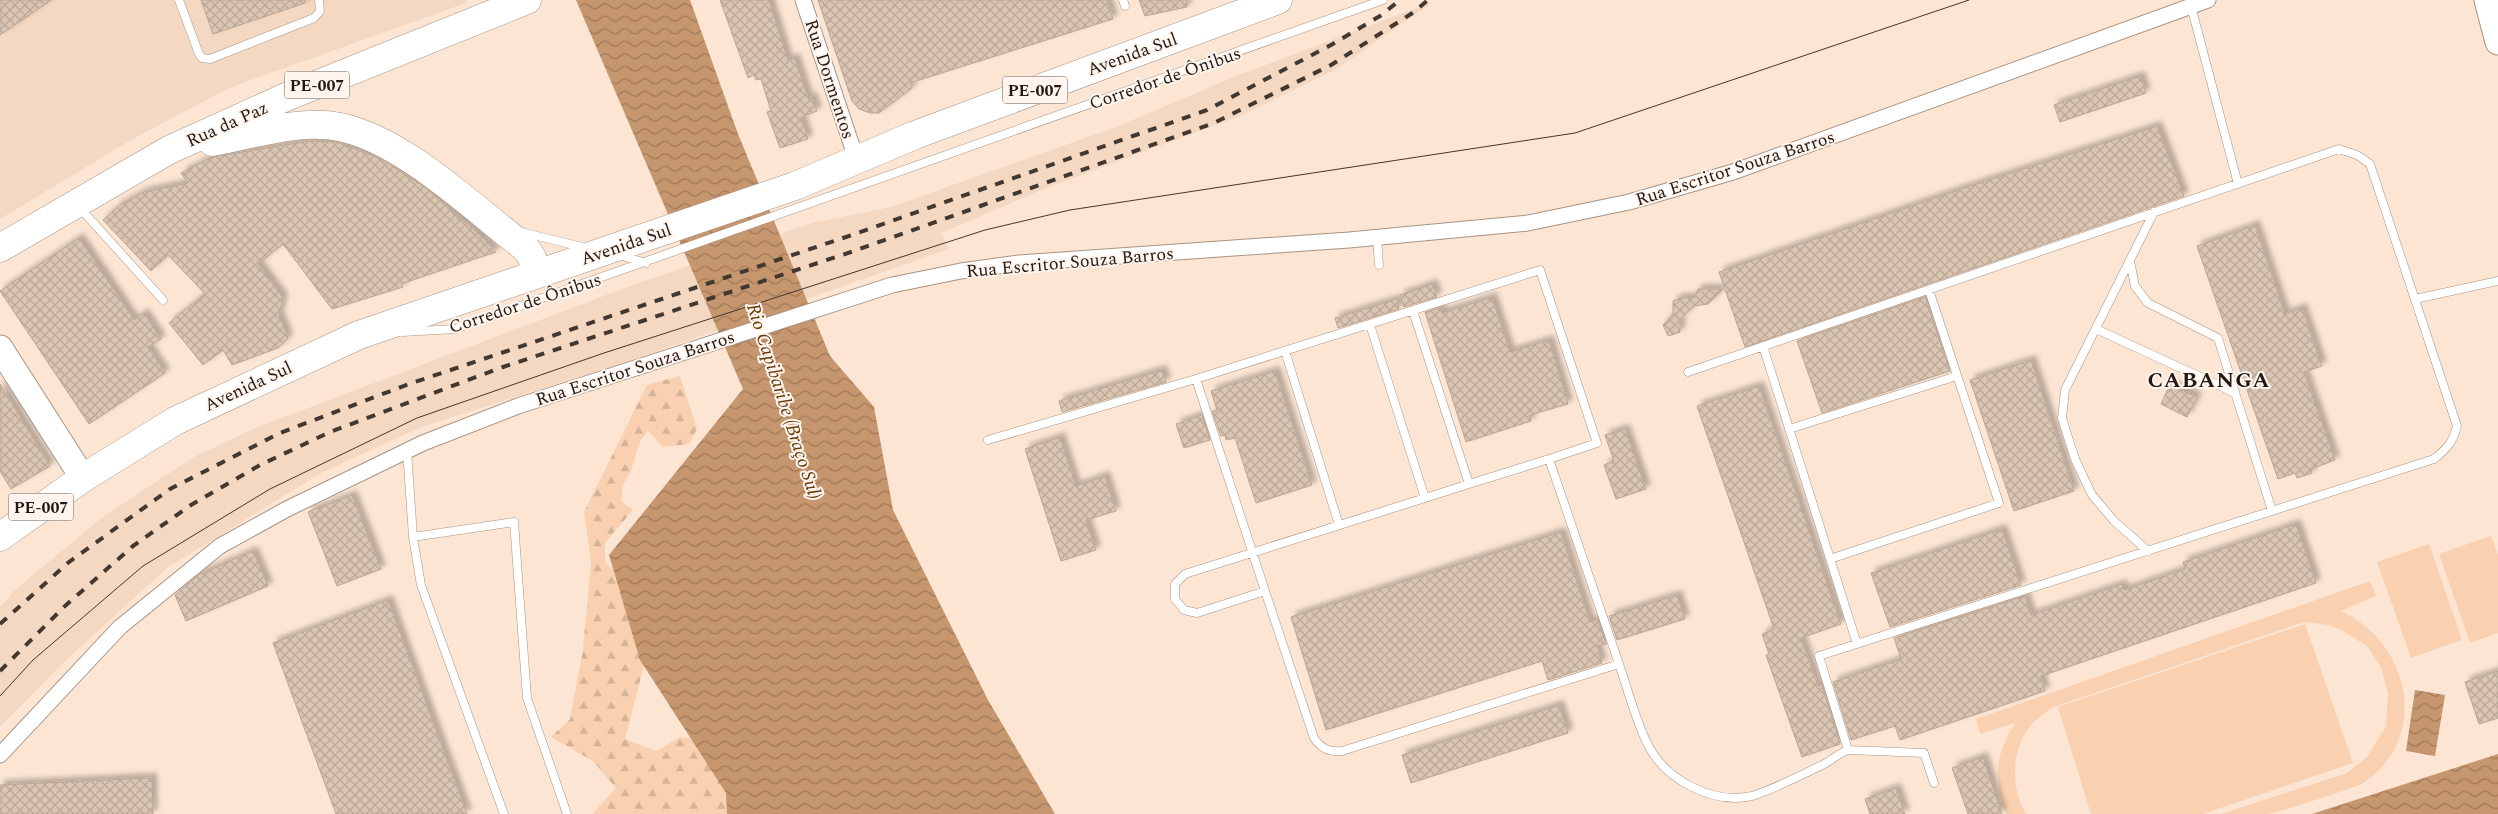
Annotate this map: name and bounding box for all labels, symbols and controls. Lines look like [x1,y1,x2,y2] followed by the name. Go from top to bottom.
[797,16,862,143] street label: Rua Dormentos
[1083,26,1181,83] street label: Avenida Sul
[1086,40,1245,117] street label: Corredor de Ônibus
[284,72,350,98] road number: PE-007
[1002,76,1068,104] road number: PE-007
[182,94,272,155] street label: Rua da Paz
[1632,123,1838,213] street label: Rua Escritor Souza Barros
[577,216,675,273] street label: Avenida Sul
[965,240,1175,285] street label: Rua Escritor Souza Barros
[445,266,605,341] street label: Corredor de Ônibus
[738,299,829,503] water label: Rio Capibaribe (Braço Sul)
[532,323,738,413] street label: Rua Escritor Souza Barros
[200,354,297,419] street label: Avenida Sul
[2147,364,2271,397] district label: CABANGA
[8,494,74,520] road number: PE-007

